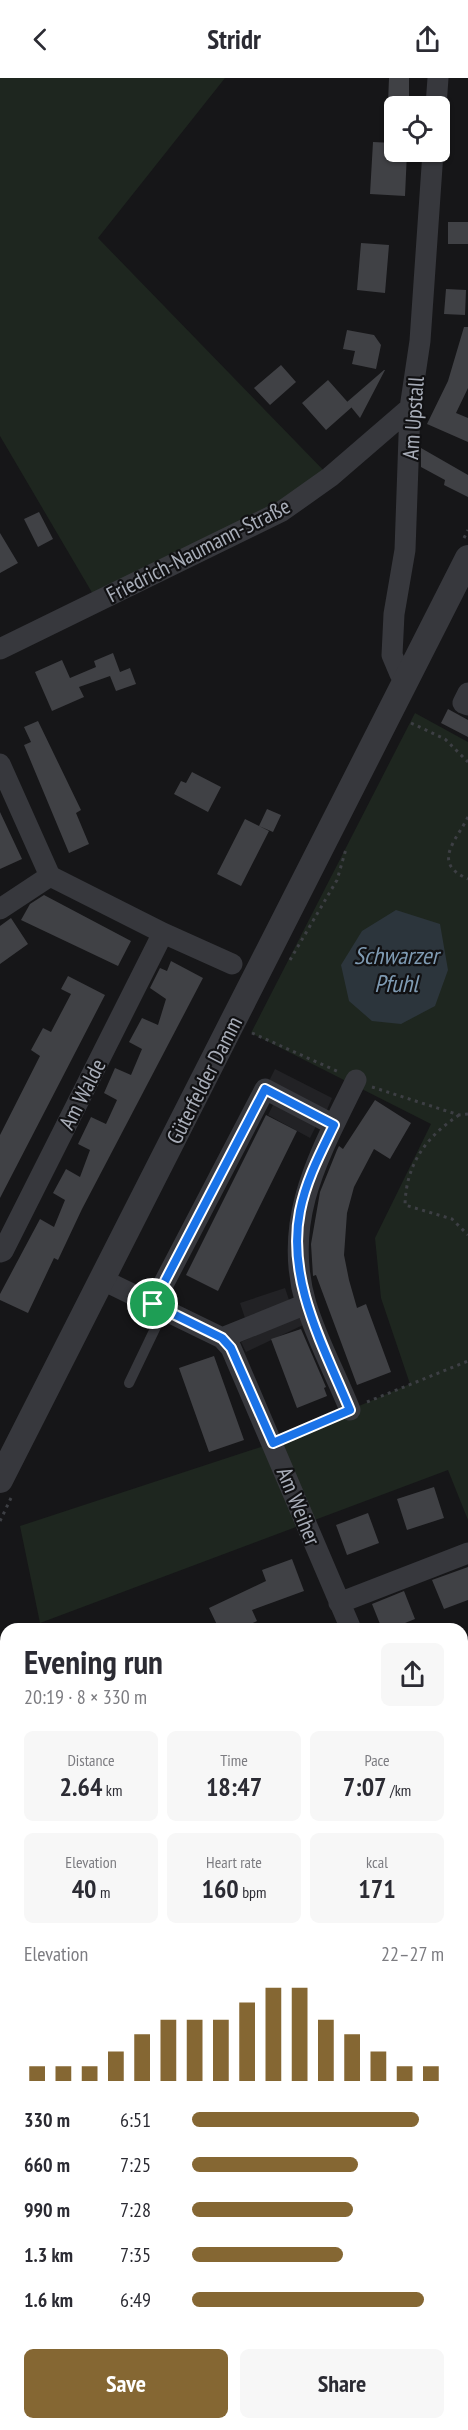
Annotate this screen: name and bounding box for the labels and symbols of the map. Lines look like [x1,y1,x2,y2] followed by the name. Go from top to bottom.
[396,375,430,460] street label: Am Upstall
[101,492,295,608] street label: Friedrich-Naumann-Straße
[354,940,442,999] water label: Schwarzer Pfuhl
[160,1012,248,1148] street label: Güterfelder Damm
[52,1054,112,1134] street label: Am Walde
[127,1278,178,1329] pin
[271,1463,327,1549] street label: Am Weiher

